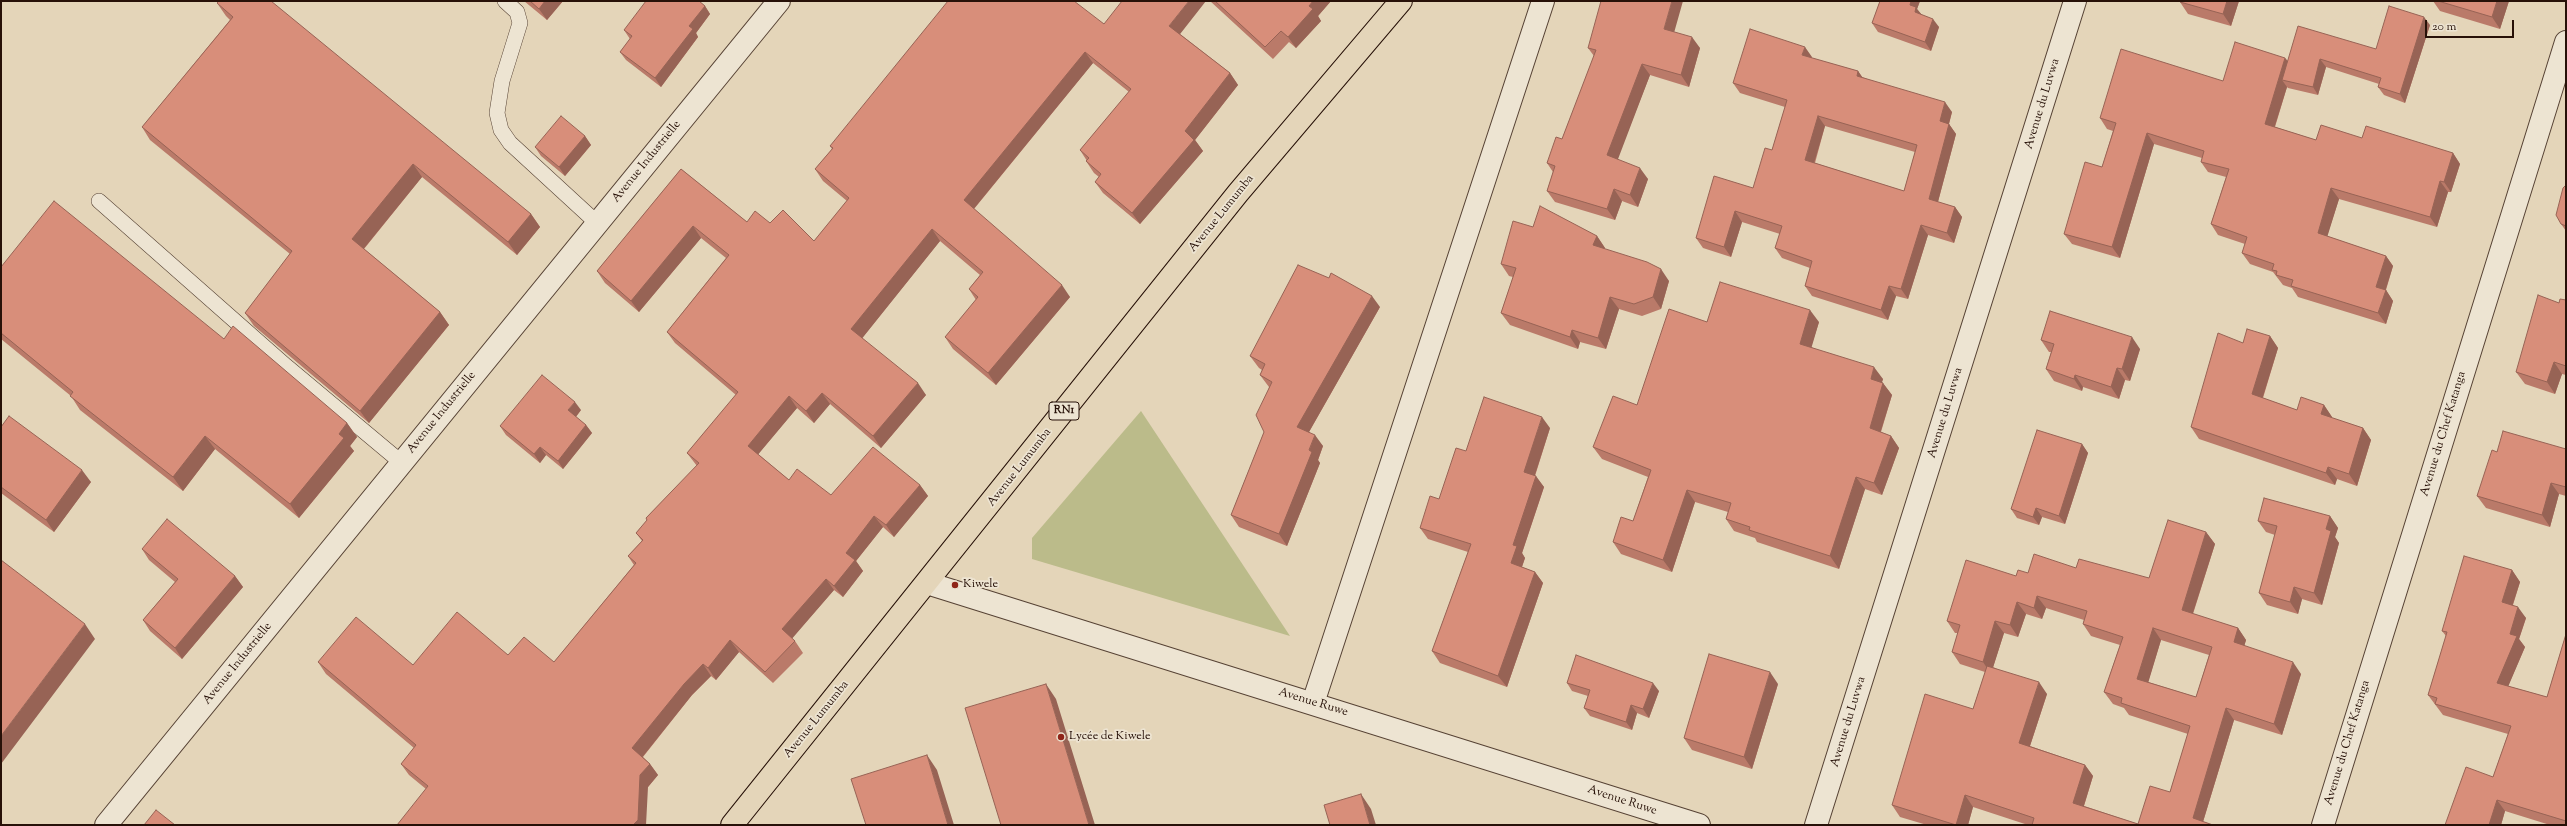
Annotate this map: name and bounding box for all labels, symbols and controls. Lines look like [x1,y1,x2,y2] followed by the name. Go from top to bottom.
[2427,12,2516,38] scale bar
[2432,18,2456,36] text: 20 m
[2022,57,2064,151] street label: Avenue du Luvwa
[609,118,685,206] street label: Avenue Industrielle
[1186,172,1258,256] street label: Avenue Lumumba
[1925,366,1967,460] street label: Avenue du Luvwa
[404,369,480,457] street label: Avenue Industrielle
[2418,370,2470,498] street label: Avenue du Chef Katanga
[1049,402,1079,420] road number: RN1
[985,426,1055,510] street label: Avenue Lumumba
[963,578,998,592] place label: Kiwele
[950,580,960,590] marker: Kiwele
[200,620,276,708] street label: Avenue Industrielle
[1828,675,1870,769] street label: Avenue du Luvwa
[781,678,853,762] street label: Avenue Lumumba
[2322,679,2374,807] street label: Avenue du Chef Katanga
[1276,686,1350,720] street label: Avenue Ruwe
[1069,730,1151,744] place label: Lycée de Kiwele
[1056,732,1066,742] marker: Lycée de Kiwele
[1586,783,1658,819] street label: Avenue Ruwe

